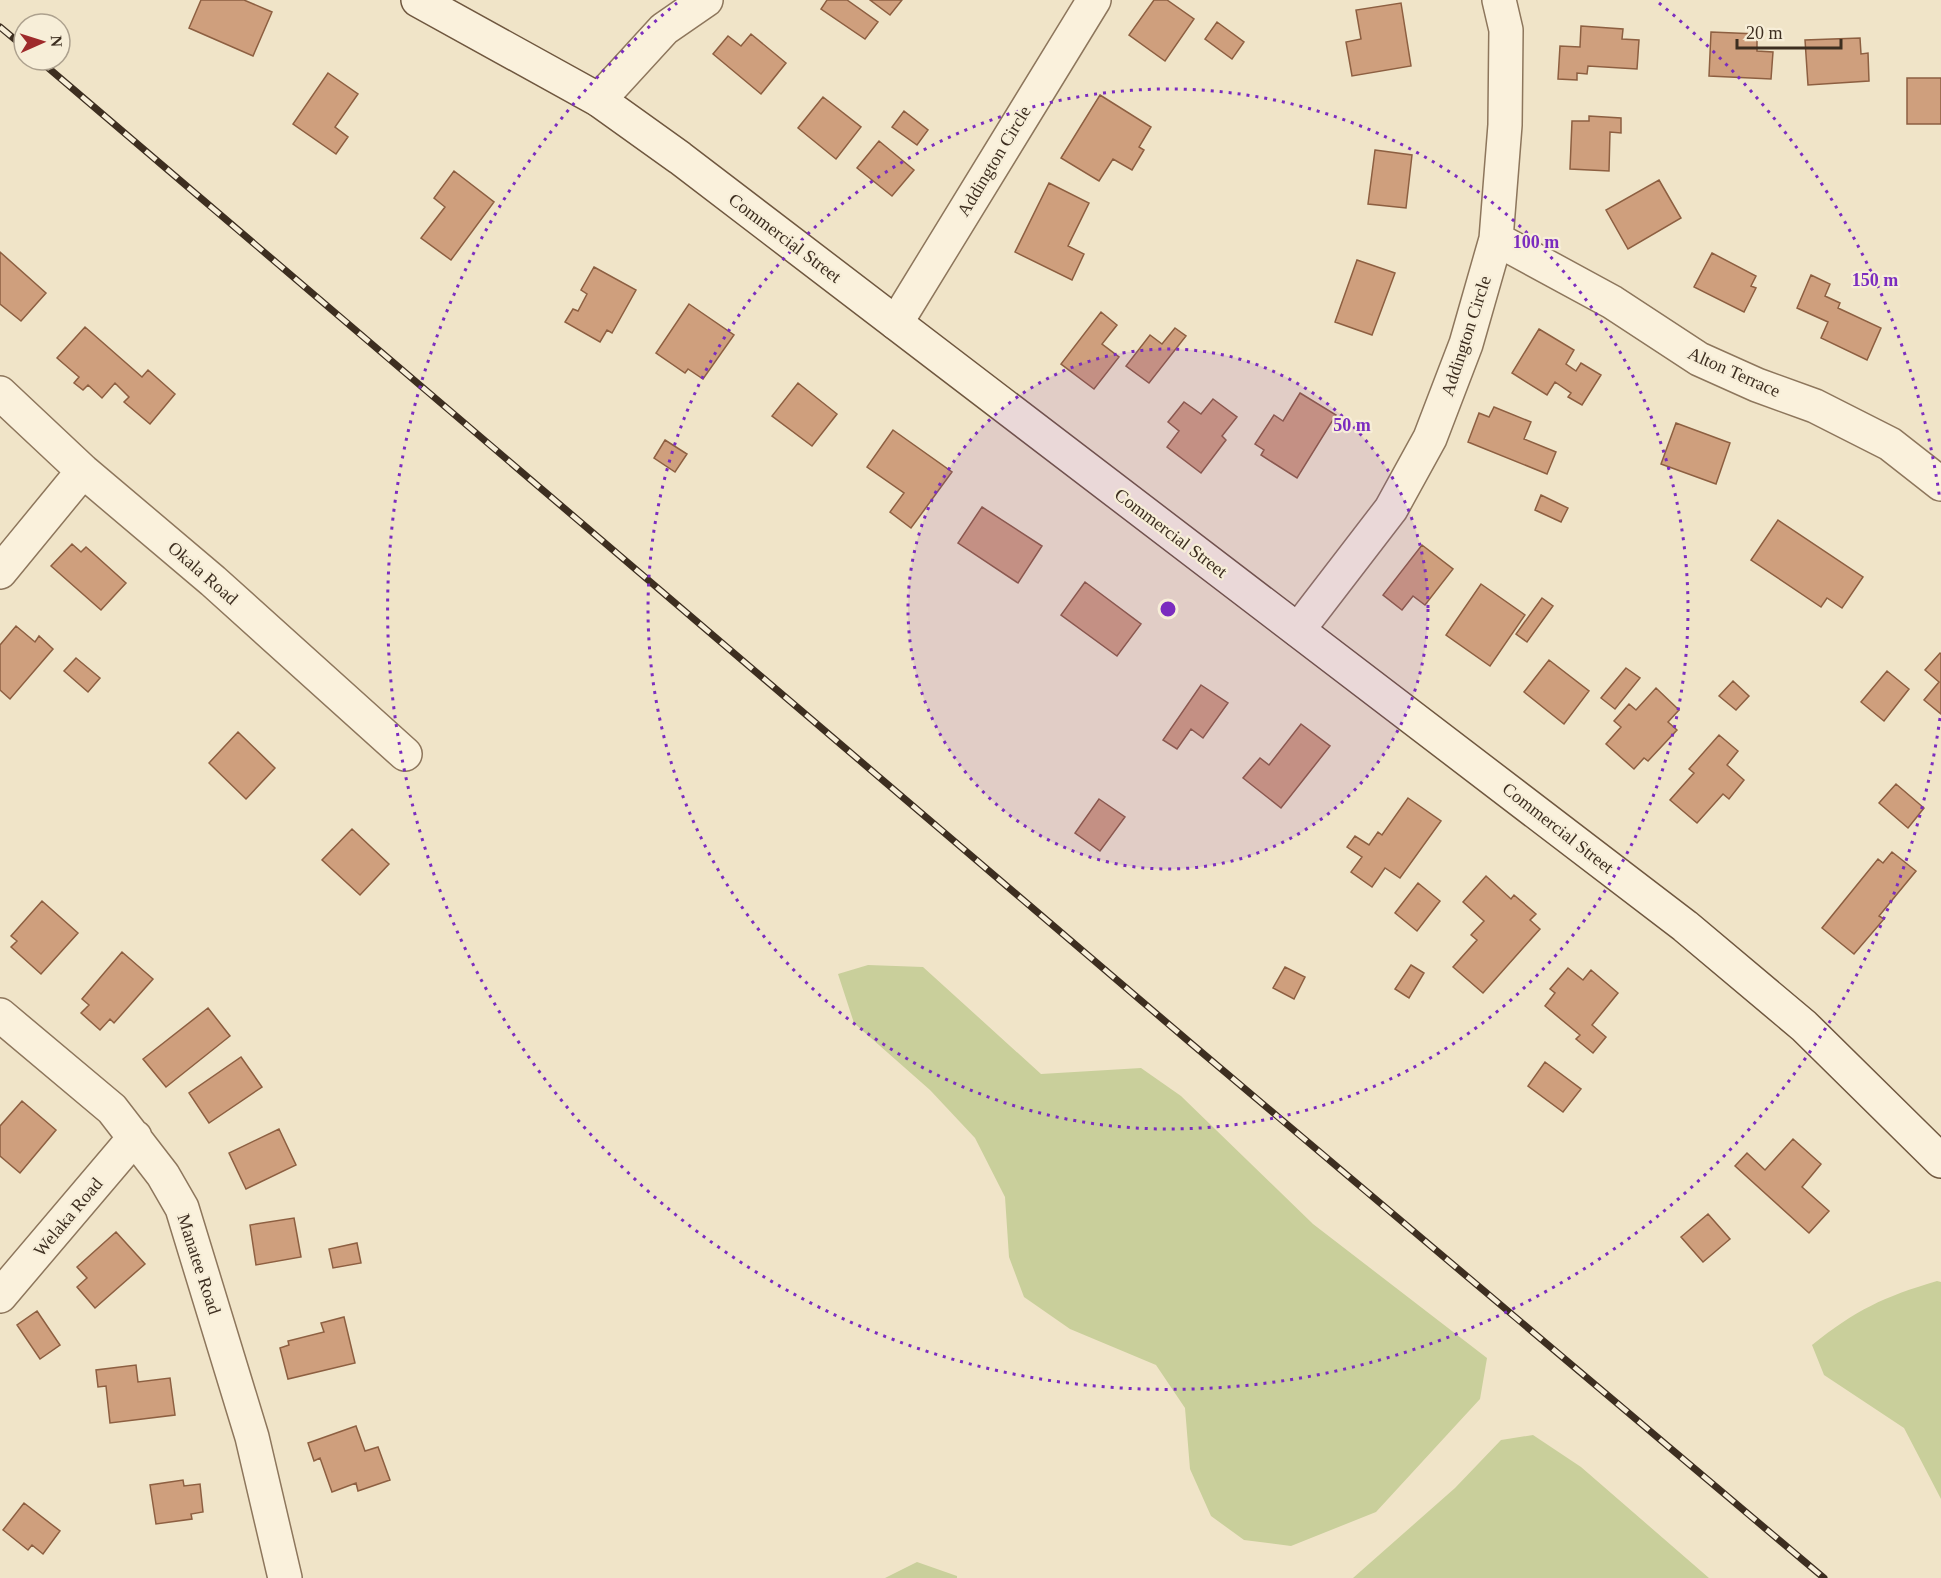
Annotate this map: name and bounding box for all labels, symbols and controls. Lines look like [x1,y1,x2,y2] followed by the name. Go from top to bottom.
[12,12,72,72] north arrow
[1737,12,1840,50] scale bar
[1746,23,1783,43] text: 20 m
[48,35,65,48] text: N
[953,102,1035,220] street label: Addington Circle
[725,189,845,287] street label: Commercial Street
[1513,232,1559,252] text: 100 m
[1852,270,1898,290] text: 150 m
[1437,273,1495,399] street label: Addington Circle
[1685,343,1783,401] street label: Alton Terrace
[1333,415,1371,435] text: 50 m
[1111,484,1231,582] street label: Commercial Street
[164,537,242,609] street label: Okala Road
[1158,599,1178,619] centre of rings
[1498,778,1618,878] street label: Commercial Street
[29,1174,107,1260] street label: Welaka Road
[173,1211,225,1317] street label: Manatee Road

